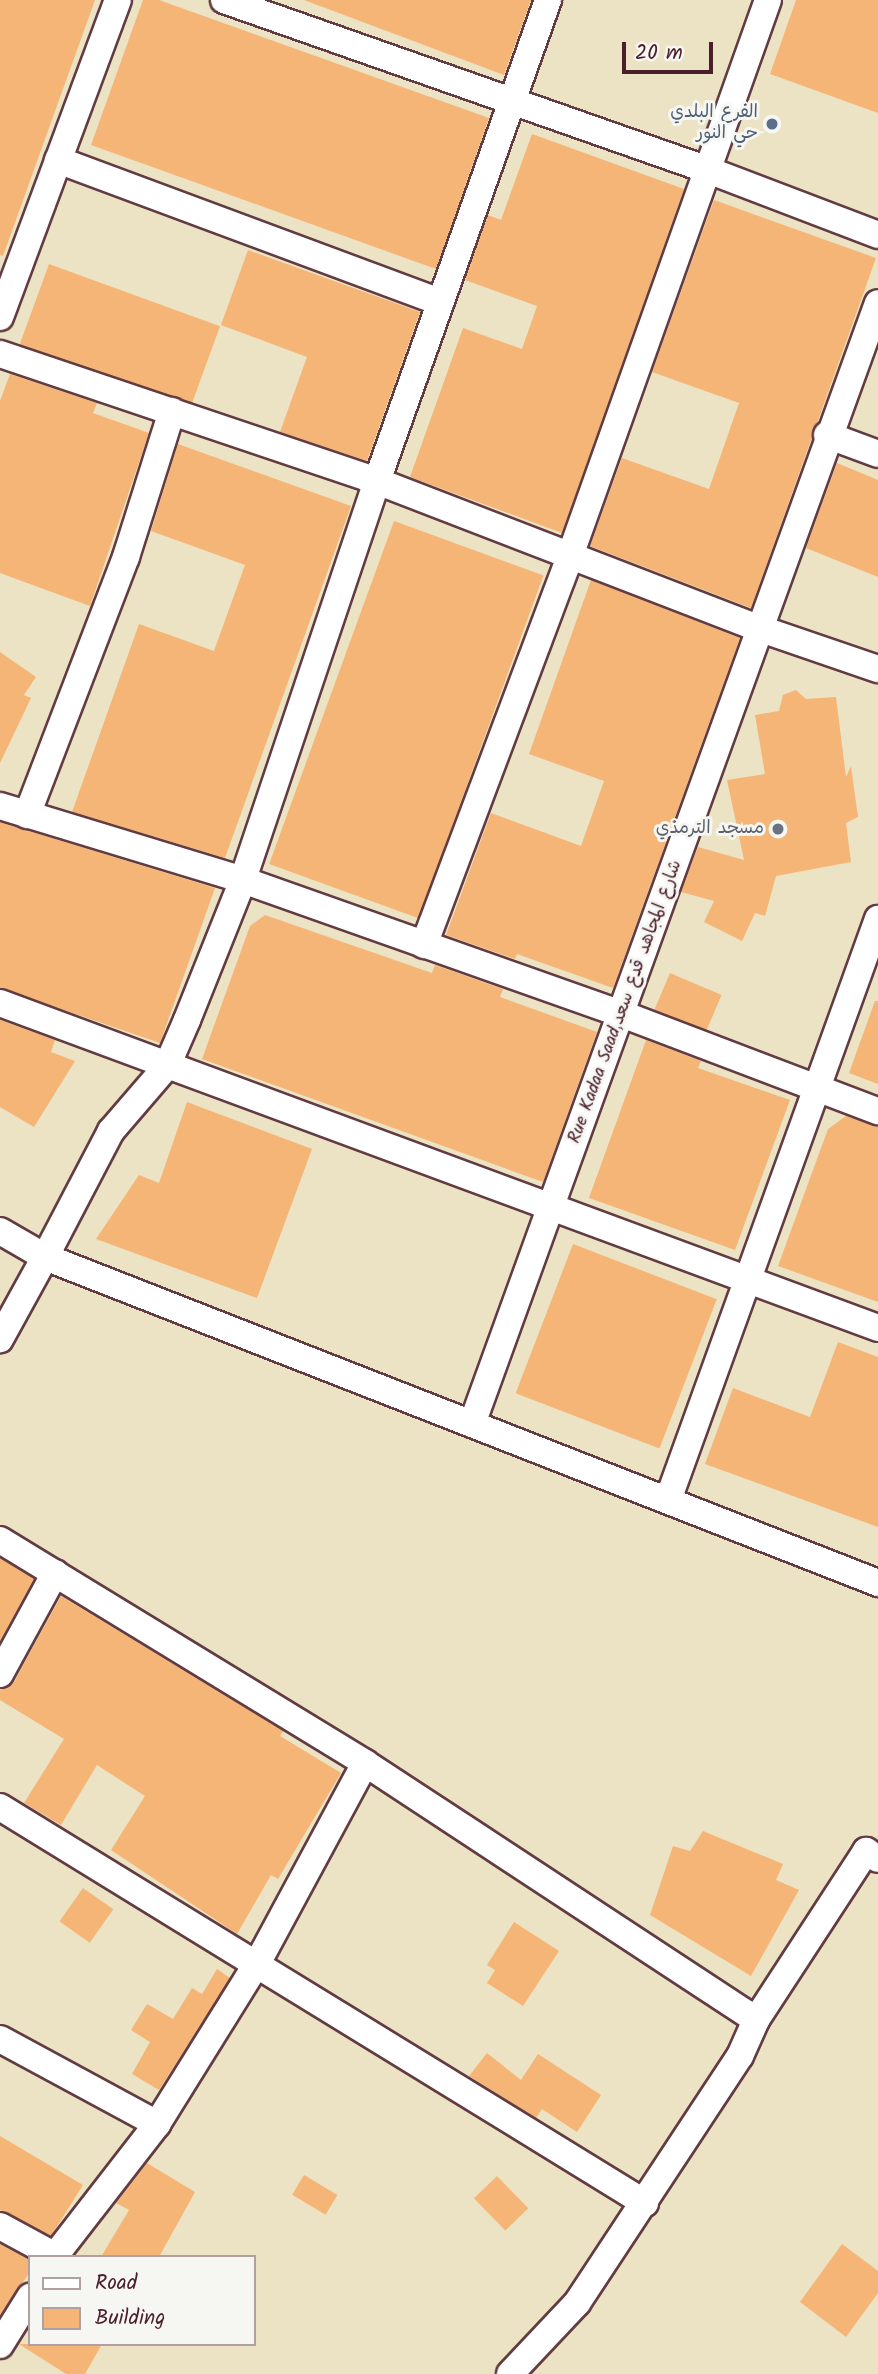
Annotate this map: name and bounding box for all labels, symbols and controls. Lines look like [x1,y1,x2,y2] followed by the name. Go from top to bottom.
[626,28,717,72] scale bar
[635,37,683,70] text: 20 m
[670,103,758,146] place label: الفرع البلدي حي النور
[764,116,780,132] marker: الفرع البلدي حي النور
[656,818,764,840] place label: مسجد الترمذي
[770,821,786,837] marker: مسجد الترمذي
[565,857,687,1147] street label: Rue Kadaa Saad,شارع المجاهد قدع سعد
[28,2255,256,2346] legend
[95,2267,137,2300] text: Road
[95,2302,165,2335] text: Building

